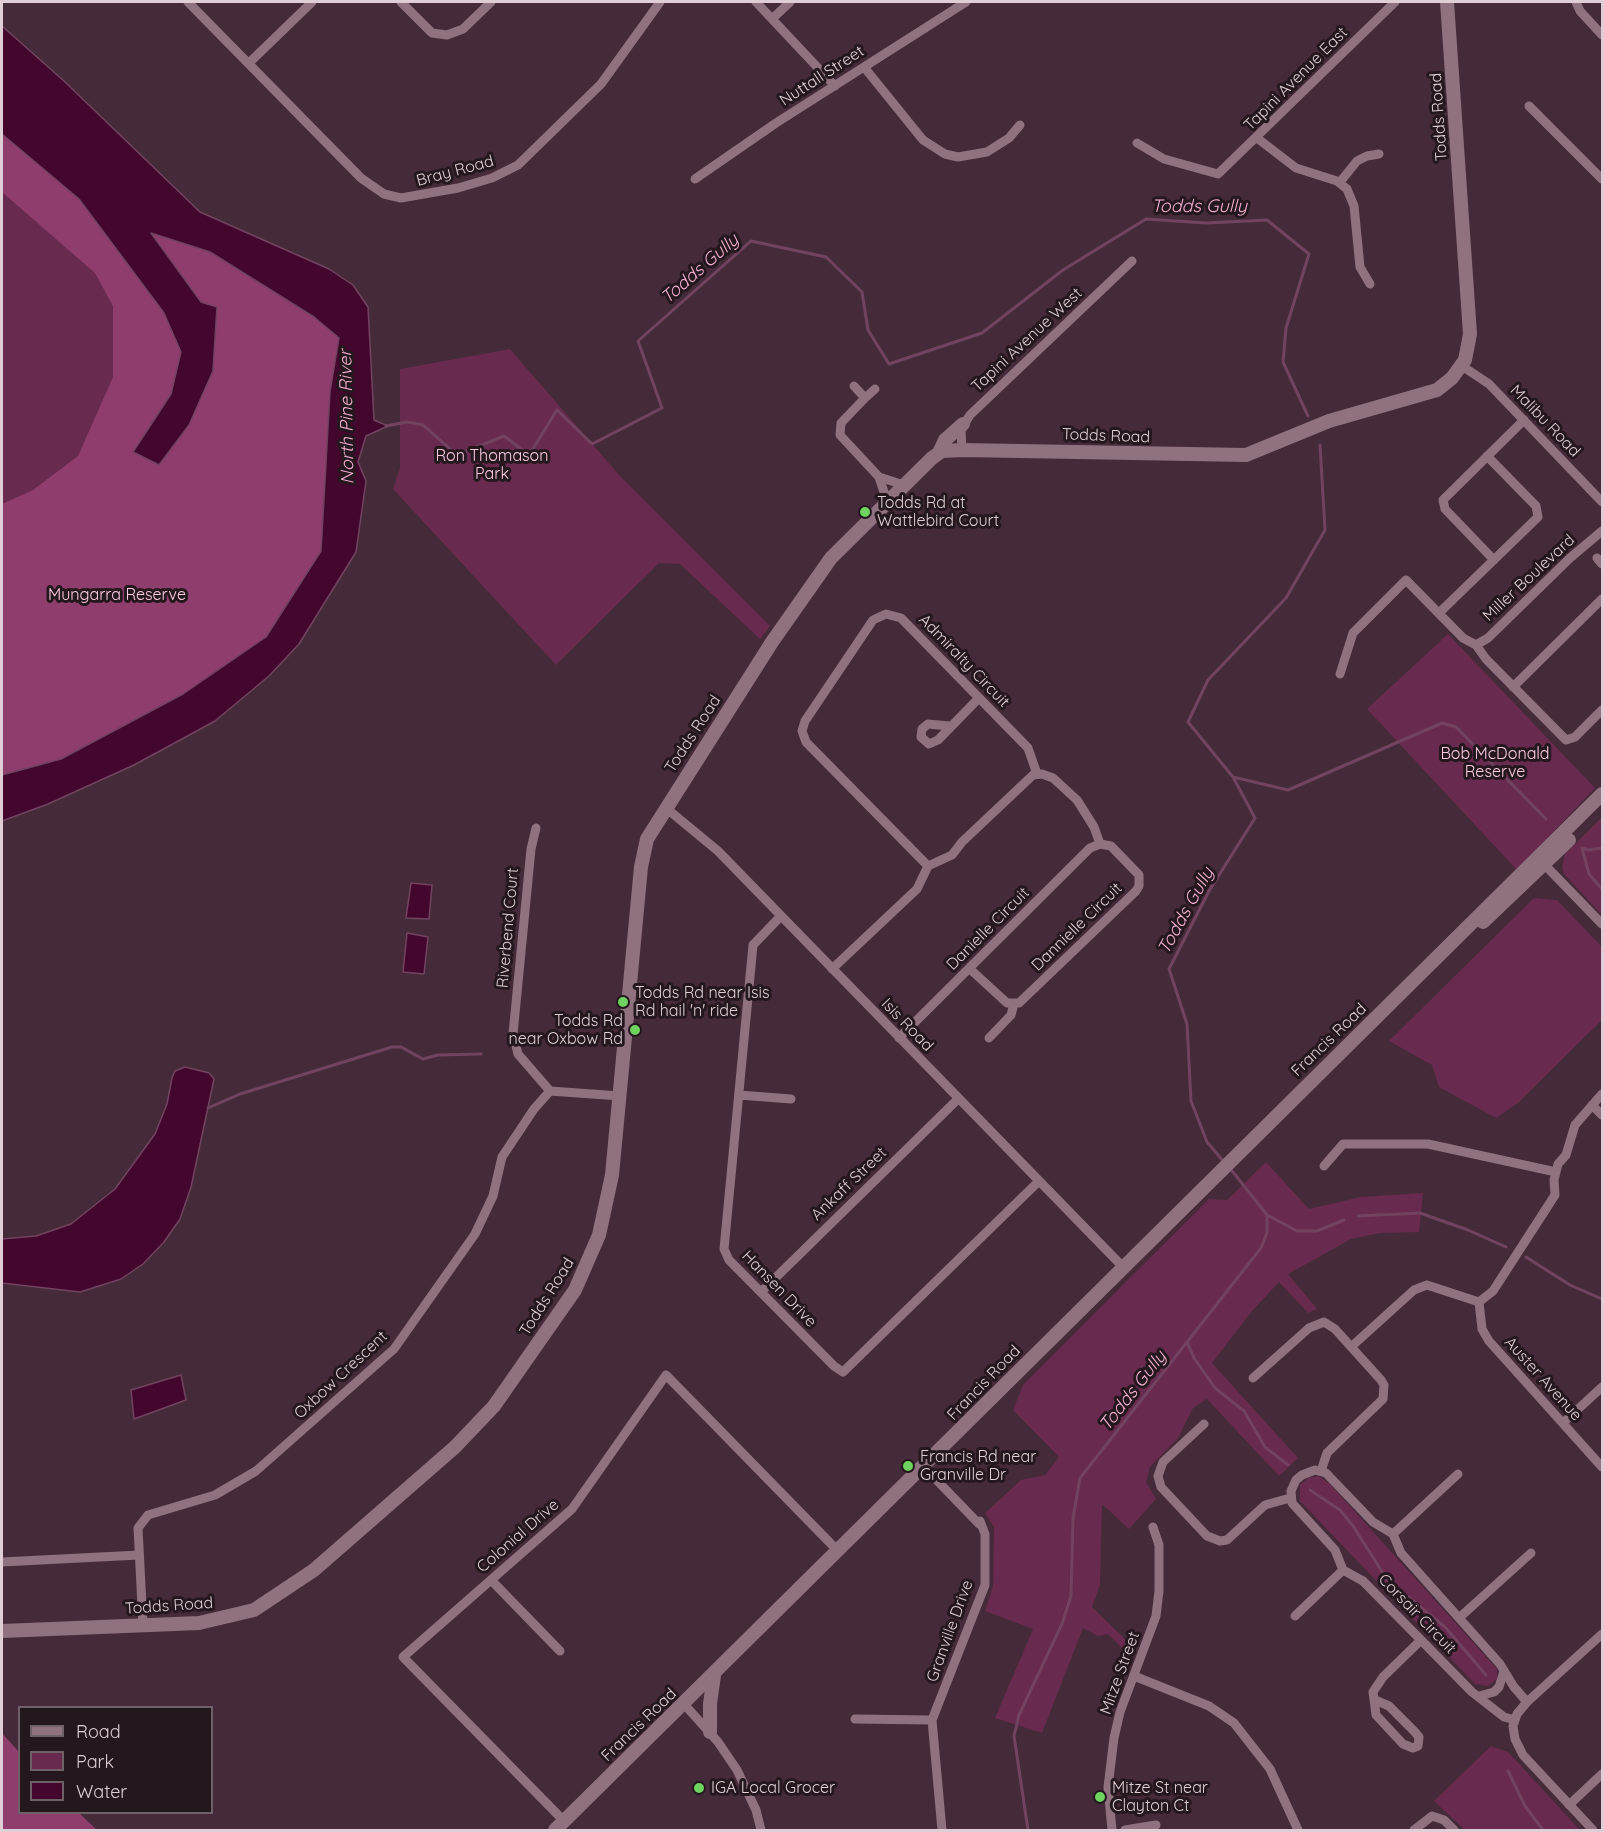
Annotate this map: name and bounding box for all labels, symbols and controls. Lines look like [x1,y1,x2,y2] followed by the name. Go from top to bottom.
[1240,23,1352,135] street label: Tapini Avenue East
[776,42,868,110] street label: Nuttall Street
[1426,72,1452,162] street label: Todds Road
[414,151,496,191] street label: Bray Road
[1151,196,1247,218] water label: Todds Gully
[657,229,743,309] water label: Todds Gully
[968,284,1086,396] street label: Tapini Avenue West
[335,349,359,485] water label: North Pine River
[1506,381,1584,461] street label: Malibu Road
[1062,425,1150,447] street label: Todds Road
[435,446,549,484] park label: Ron Thomason Park
[877,493,999,531] place label: Todds Rd at Wattlebird Court
[858,505,872,519] marker: Todds Rd at Wattlebird Court
[1479,531,1579,625] street label: Miller Boulevard
[48,585,186,605] park label: Mungarra Reserve
[915,610,1013,712] street label: Admiralty Circuit
[661,692,725,776] street label: Todds Road
[1440,744,1550,782] park label: Bob McDonald Reserve
[1153,864,1219,958] water label: Todds Gully
[493,867,523,989] street label: Riverbend Court
[1028,879,1126,975] street label: Dannielle Circuit
[943,884,1033,974] street label: Danielle Circuit
[635,983,769,1021] place label: Todds Rd near Isis Rd hail 'n' ride
[877,994,937,1056] street label: Isis Road
[616,995,630,1009] marker: Todds Rd near Isis Rd hail 'n' ride
[1287,999,1371,1081] street label: Francis Road
[508,1011,623,1049] place label: Todds Rd near Oxbow Rd
[628,1023,642,1037] marker: Todds Rd near Oxbow Rd
[807,1143,891,1225] street label: Ankaff Street
[738,1247,820,1331] street label: Hansen Drive
[515,1254,579,1340] street label: Todds Road
[290,1327,392,1423] street label: Oxbow Crescent
[1500,1333,1586,1425] street label: Auster Avenue
[943,1341,1025,1425] street label: Francis Road
[1095,1347,1171,1435] water label: Todds Gully
[920,1447,1036,1485] place label: Francis Rd near Granville Dr
[901,1459,915,1473] marker: Francis Rd near Granville Dr
[473,1495,563,1577] street label: Colonial Drive
[1374,1570,1460,1658] street label: Corsair Circuit
[923,1577,977,1685] street label: Granville Drive
[124,1593,214,1619] street label: Todds Road
[1096,1629,1144,1717] street label: Mitze Street
[597,1684,681,1766] street label: Francis Road
[18,1706,213,1814] legend
[76,1720,121,1743] text: Road
[76,1750,114,1773] text: Park
[711,1778,835,1798] place label: IGA Local Grocer
[1112,1778,1208,1816] place label: Mitze St near Clayton Ct
[76,1780,127,1803] text: Water
[692,1781,706,1795] marker: IGA Local Grocer
[1093,1790,1107,1804] marker: Mitze St near Clayton Ct

